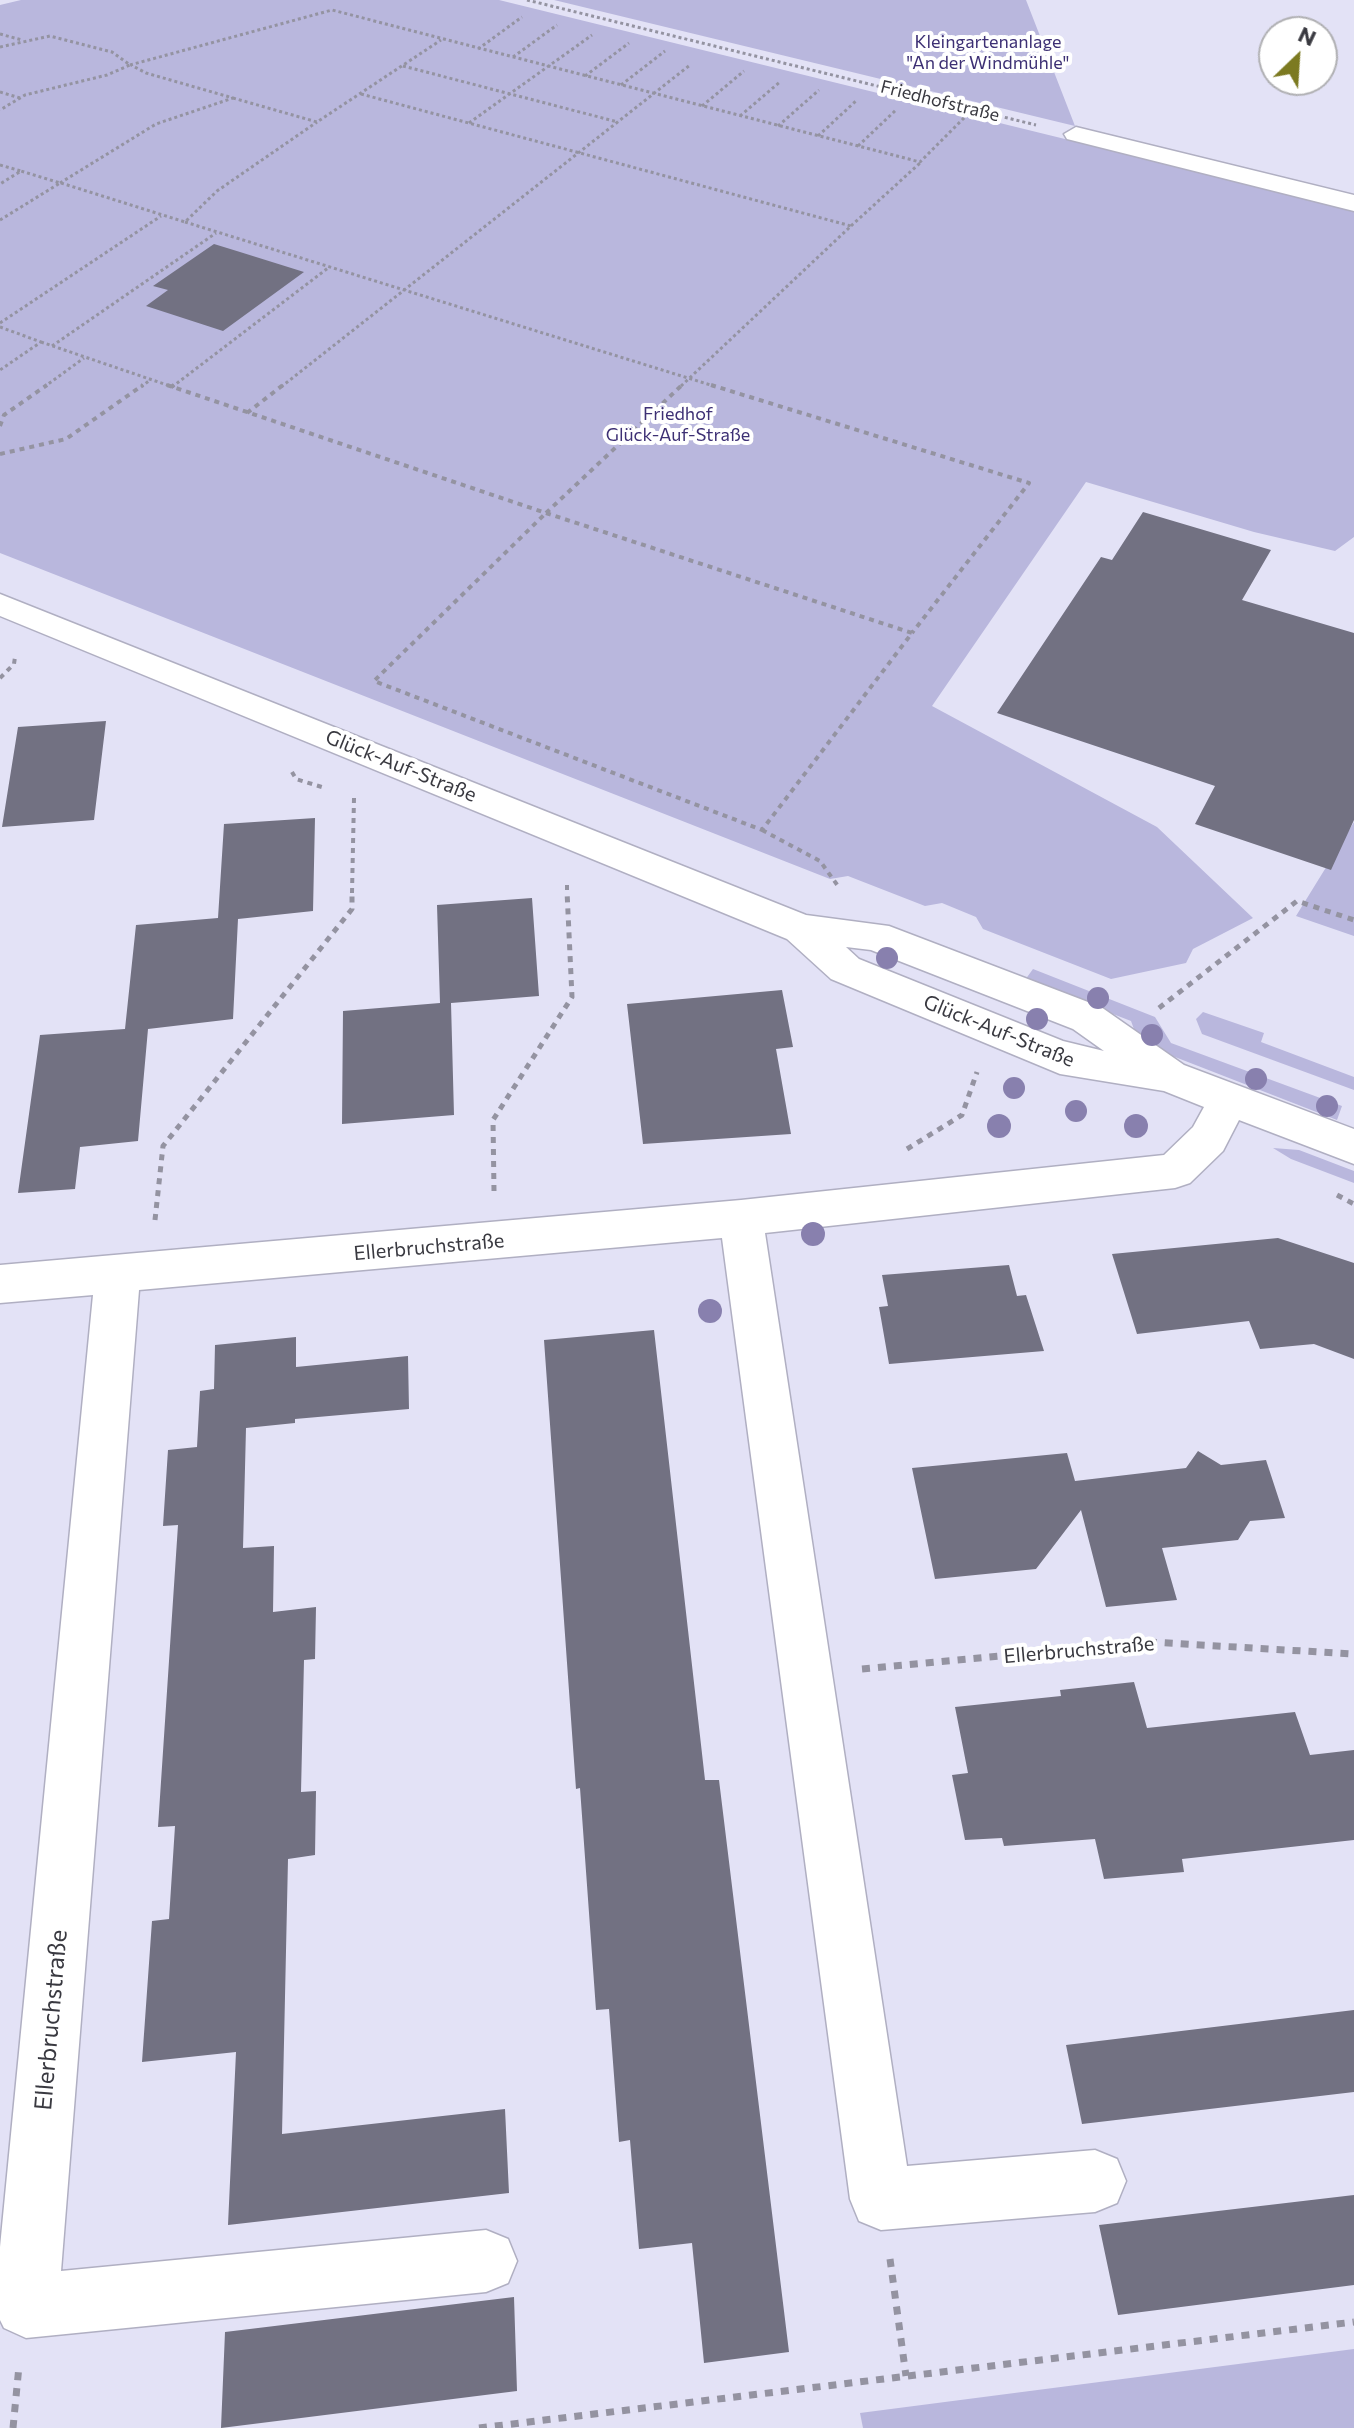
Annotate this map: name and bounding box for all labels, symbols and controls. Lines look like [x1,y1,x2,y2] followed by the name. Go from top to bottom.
[1258,16,1338,96] north arrow
[1294,20,1321,51] text: N
[907,31,1069,74] park label: Kleingartenanlage "An der Windmühle"
[878,76,1002,126] street label: Friedhofstraße
[606,403,750,446] park label: Friedhof Glück-Auf-Straße
[322,725,480,807] street label: Glück-Auf-Straße
[920,990,1078,1072] street label: Glück-Auf-Straße
[353,1228,505,1266] street label: Ellerbruchstraße
[1003,1631,1155,1669] street label: Ellerbruchstraße
[29,1928,73,2112] street label: Ellerbruchstraße

